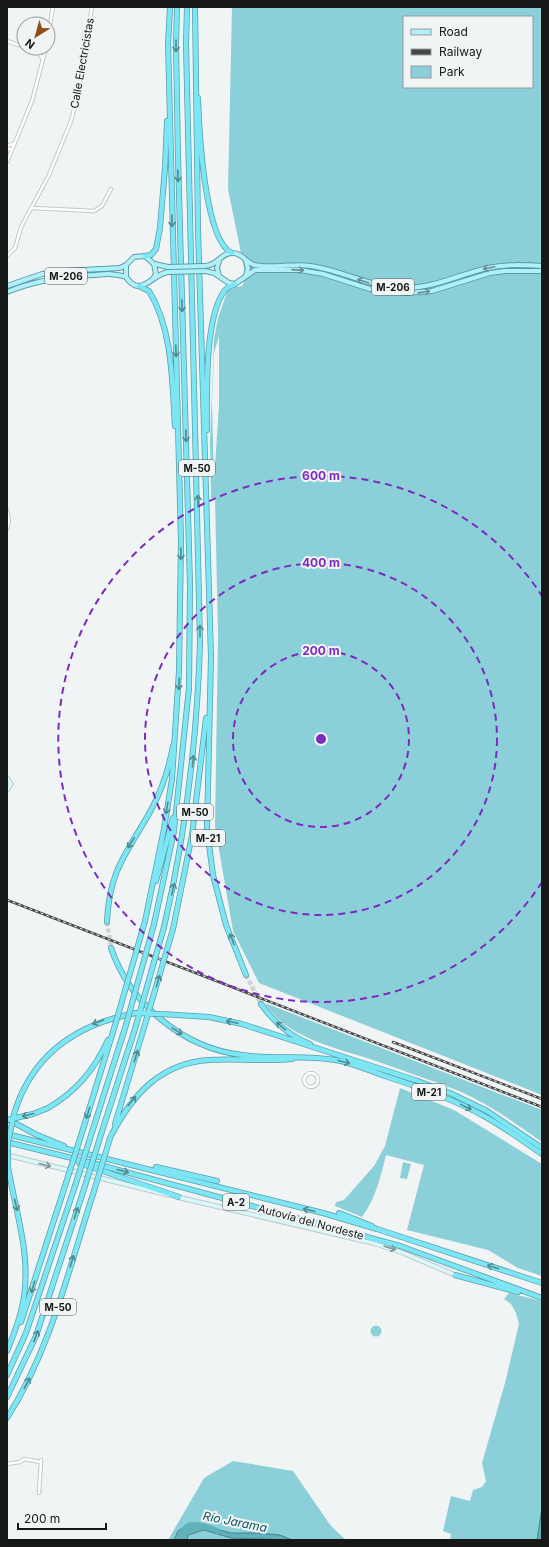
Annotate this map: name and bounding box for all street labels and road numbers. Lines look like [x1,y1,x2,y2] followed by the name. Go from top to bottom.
[67,16,97,110] street label: Calle Electricistas
[45,268,87,284] road number: M-206
[372,279,414,295] road number: M-206
[179,460,215,476] road number: M-50
[177,804,213,820] road number: M-50
[191,830,225,846] road number: M-21
[412,1084,446,1100] road number: M-21
[223,1194,249,1210] road number: A-2
[257,1201,365,1243] street label: Autovía del Nordeste
[40,1299,76,1315] road number: M-50

